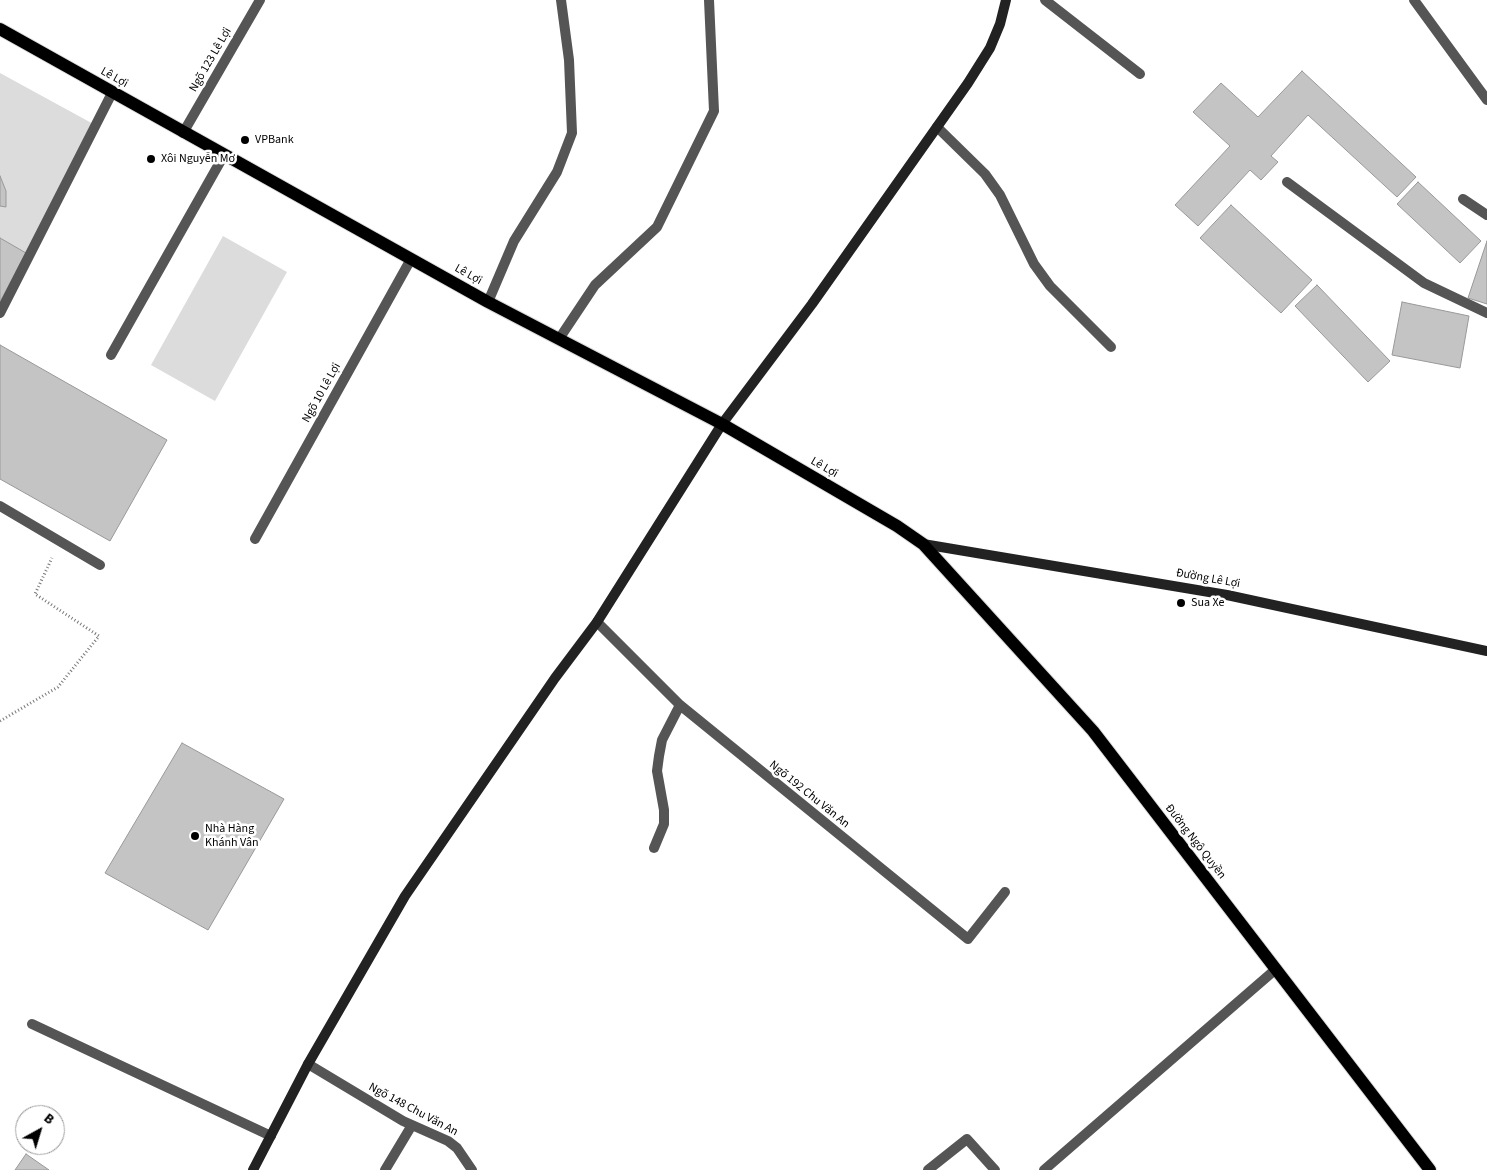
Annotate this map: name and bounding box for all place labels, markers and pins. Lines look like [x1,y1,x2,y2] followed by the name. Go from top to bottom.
[255,133,294,147] place label: VPBank
[239,134,251,146] marker: VPBank
[161,152,235,166] place label: Xôi Nguyễn Mơ
[145,153,157,165] marker: Xôi Nguyễn Mơ
[1191,596,1224,610] place label: Sua Xe
[1175,597,1187,609] marker: Sua Xe
[205,822,259,850] place label: Nhà Hàng Khánh Vân
[189,830,201,842] marker: Nhà Hàng Khánh Vân

